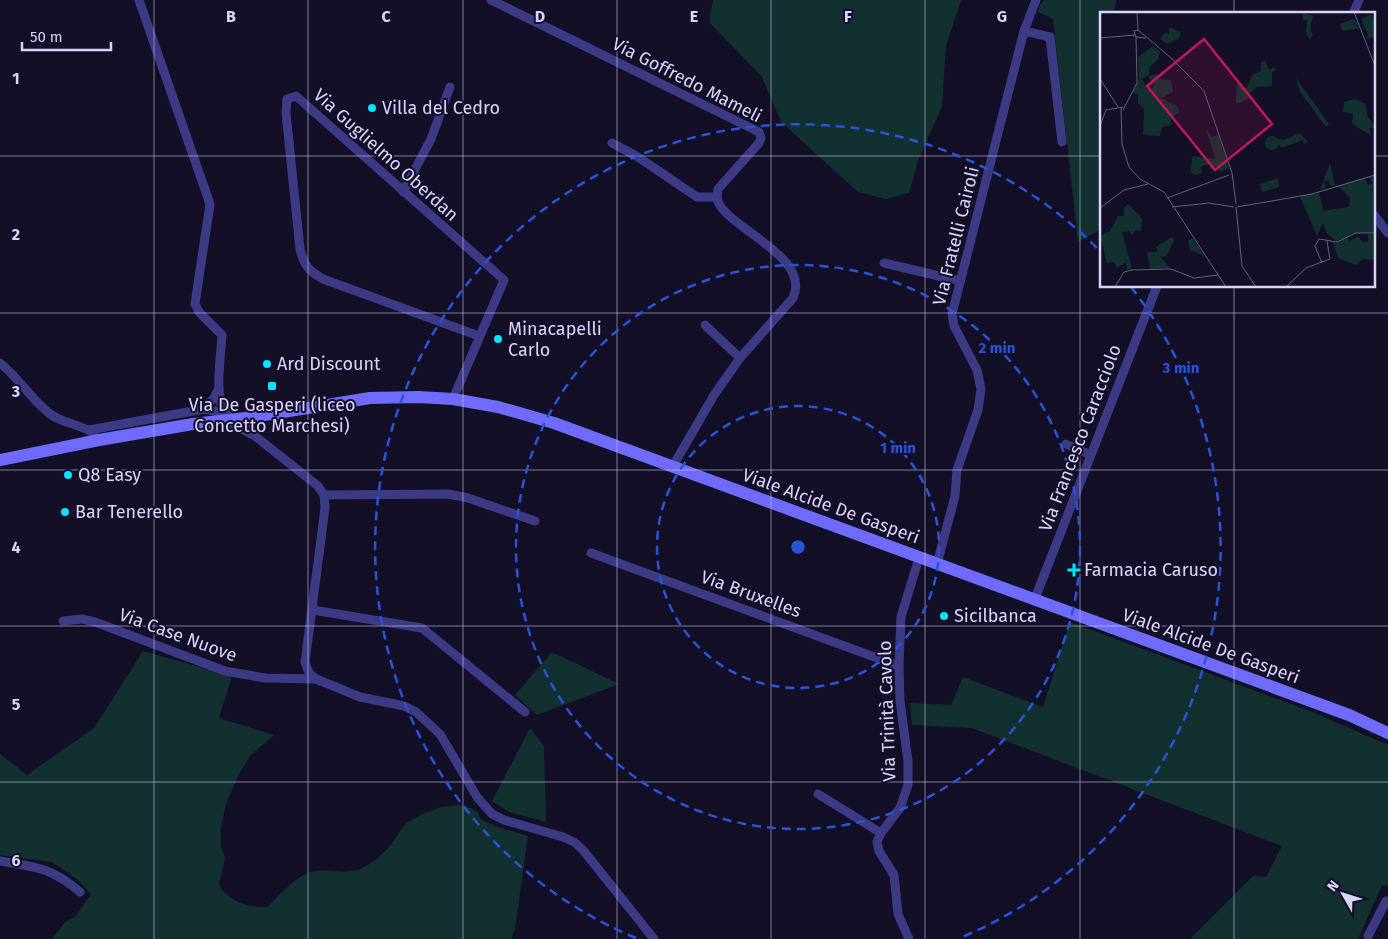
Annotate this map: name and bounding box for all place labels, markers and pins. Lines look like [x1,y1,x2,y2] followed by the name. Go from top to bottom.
[382,97,500,119] place label: Villa del Cedro
[366,102,378,114] marker: Villa del Cedro
[508,318,602,361] place label: Minacapelli Carlo
[492,333,504,345] marker: Minacapelli Carlo
[277,353,381,375] place label: Ard Discount
[261,358,273,370] marker: Ard Discount
[266,380,278,392] marker: Via De Gasperi (liceo Concetto Marchesi)
[188,394,356,437] place label: Via De Gasperi (liceo Concetto Marchesi)
[78,464,141,486] place label: Q8 Easy
[62,469,74,481] marker: Q8 Easy
[75,501,183,523] place label: Bar Tenerello
[59,506,71,518] marker: Bar Tenerello
[789,538,807,556] centre of rings
[1084,559,1218,581] place label: Farmacia Caruso
[1068,564,1080,576] marker: Farmacia Caruso
[954,605,1037,627] place label: Sicilbanca
[938,610,950,622] marker: Sicilbanca

